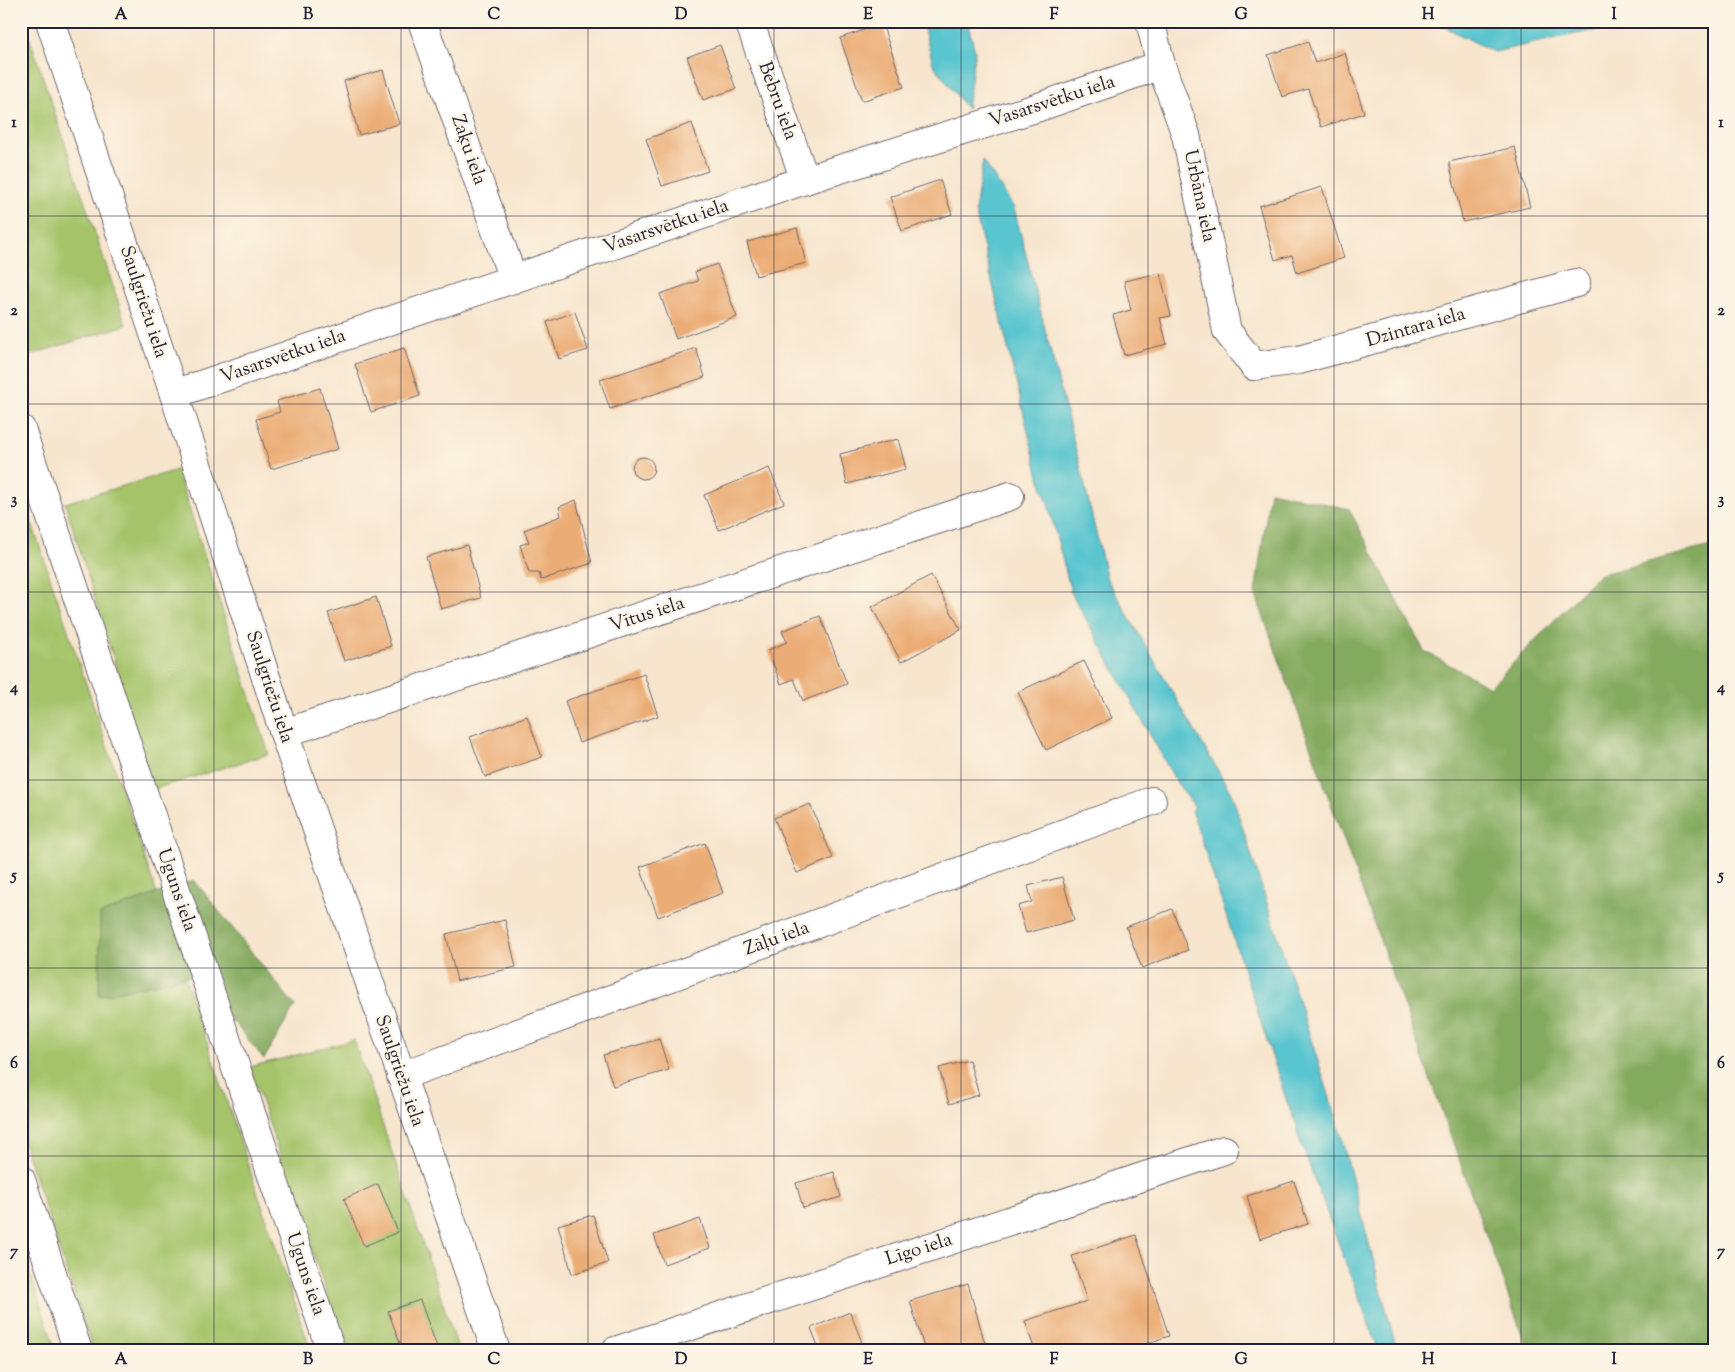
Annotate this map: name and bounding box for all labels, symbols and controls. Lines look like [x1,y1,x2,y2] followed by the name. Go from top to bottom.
[115,4,128,27] text: A
[303,4,313,27] text: B
[488,4,501,27] text: C
[675,4,688,27] text: D
[863,4,873,27] text: E
[1050,4,1059,27] text: F
[1234,4,1248,27] text: G
[1422,4,1435,27] text: H
[1611,4,1617,27] text: I
[750,58,804,144] street label: Bebru iela
[985,69,1119,135] street label: Vasarsvētku iela
[443,111,493,189] street label: Zaķu iela
[11,112,17,135] text: 1
[1718,112,1724,135] text: 1
[1176,147,1222,245] street label: Urbāna iela
[600,193,733,261] street label: Vasarsvētku iela
[112,242,174,362] street label: Saulgriežu iela
[10,300,18,323] text: 2
[1717,300,1725,323] text: 2
[1363,301,1469,355] street label: Dzintara iela
[217,323,350,391] street label: Vasarsvētku iela
[11,489,18,512] text: 3
[1718,489,1725,512] text: 3
[606,590,688,640] street label: Vītus iela
[238,627,300,747] street label: Saulgriežu iela
[9,677,18,700] text: 4
[1716,677,1725,700] text: 4
[149,845,203,935] street label: Uguns iela
[9,865,17,888] text: 5
[1716,865,1724,888] text: 5
[741,915,814,963] street label: Zāļu iela
[367,1011,431,1131] street label: Saulgriežu iela
[10,1053,18,1076] text: 6
[1717,1053,1725,1076] text: 6
[882,1227,956,1273] street label: Līgo iela
[278,1229,332,1319] street label: Uguns iela
[10,1241,19,1264] text: 7
[1717,1241,1726,1264] text: 7
[115,1349,128,1372] text: A
[303,1349,313,1372] text: B
[488,1349,501,1372] text: C
[675,1349,688,1372] text: D
[863,1349,873,1372] text: E
[1050,1349,1059,1372] text: F
[1234,1349,1248,1372] text: G
[1422,1349,1435,1372] text: H
[1611,1349,1617,1372] text: I

